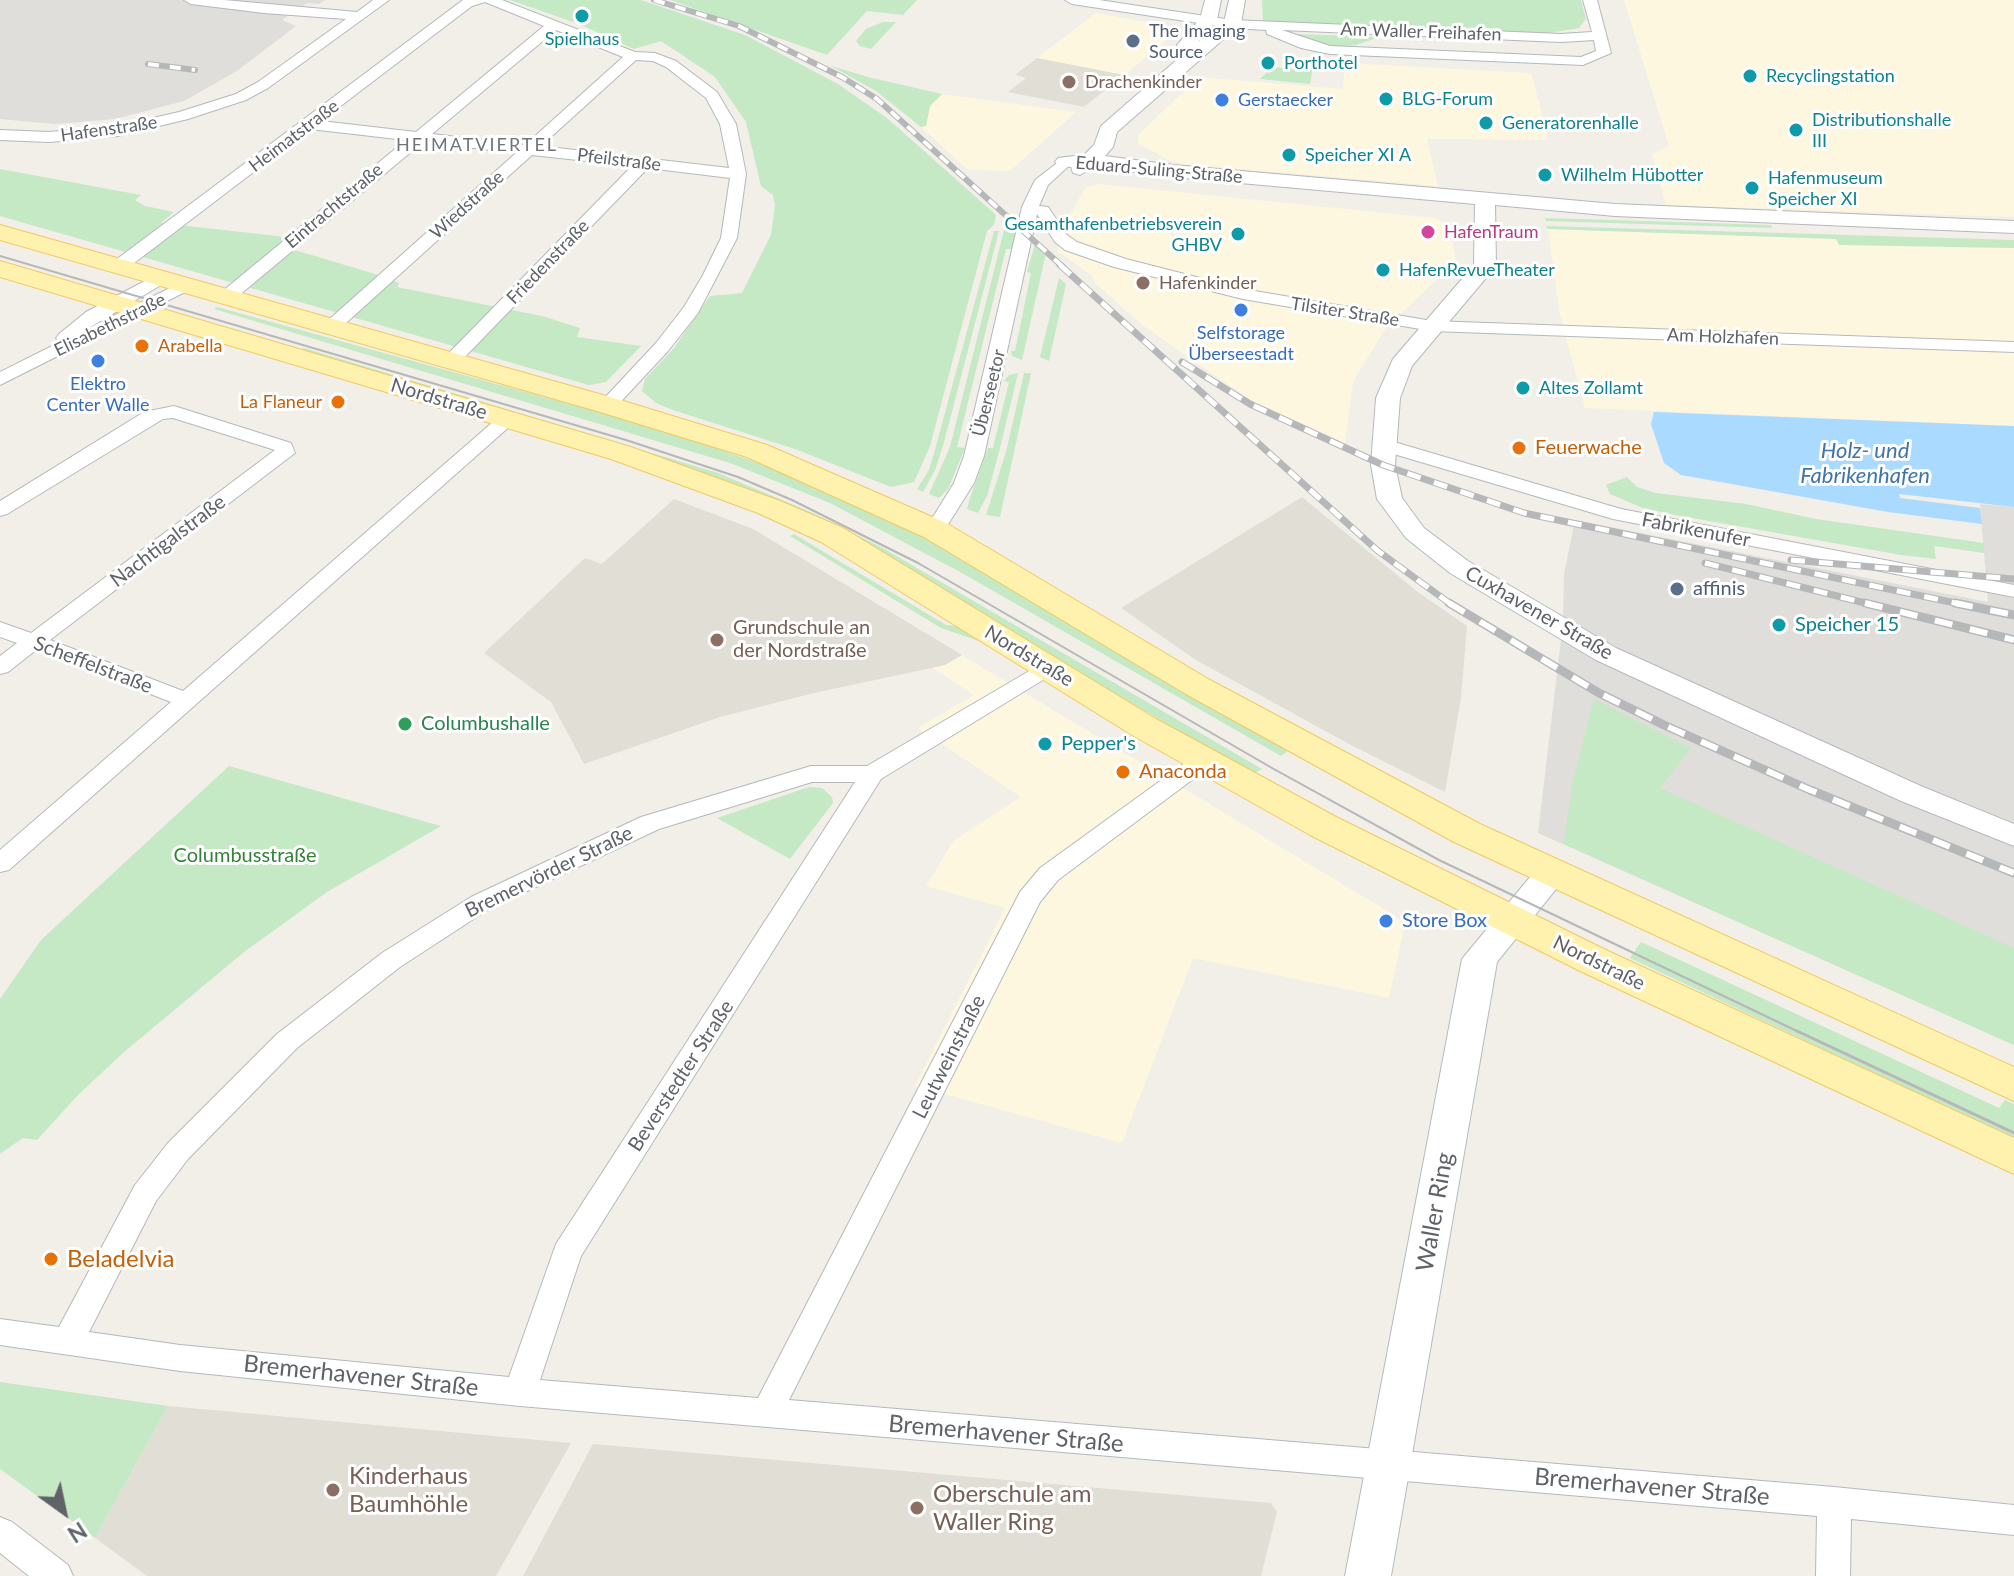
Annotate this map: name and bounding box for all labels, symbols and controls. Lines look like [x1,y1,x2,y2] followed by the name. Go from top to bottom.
[573,7,591,25] marker: Spielhaus
[1340,18,1502,46] street label: Am Waller Freihafen
[1149,20,1245,62] place label: The Imaging Source
[545,28,619,50] place label: Spielhaus
[1124,32,1142,50] marker: The Imaging Source
[1284,52,1358,74] place label: Porthotel
[1259,54,1277,72] marker: Porthotel
[1766,65,1895,87] place label: Recyclingstation
[1741,67,1759,85] marker: Recyclingstation
[1085,71,1202,93] place label: Drachenkinder
[1060,73,1078,91] marker: Drachenkinder
[1402,88,1493,110] place label: BLG-Forum
[1238,89,1333,111] place label: Gerstaecker
[1377,90,1395,108] marker: BLG-Forum
[1213,91,1231,109] marker: Gerstaecker
[245,95,343,177] street label: Heimatstraße
[1812,109,1951,152] place label: Distributionshalle III
[59,112,159,146] street label: Hafenstraße
[1502,112,1639,134] place label: Generatorenhalle
[1477,114,1495,132] marker: Generatorenhalle
[1787,121,1805,139] marker: Distributionshalle III
[396,134,558,156] district label: HEIMATVIERTEL
[576,144,662,176] street label: Pfeilstraße
[1305,144,1411,166] place label: Speicher XI A
[1280,146,1298,164] marker: Speicher XI A
[1075,152,1243,188] street label: Eduard-Suling-Straße
[281,159,387,253] street label: Eintrachtstraße
[1561,164,1703,186] place label: Wilhelm Hübotter
[426,166,508,244] street label: Wiedstraße
[1536,166,1554,184] marker: Wilhelm Hübotter
[1768,167,1883,210] place label: Hafenmuseum Speicher XI
[1743,179,1761,197] marker: Hafenmuseum Speicher XI
[1004,213,1222,256] place label: Gesamthafenbetriebsverein GHBV
[502,215,594,309] street label: Friedenstraße
[1444,221,1538,243] place label: HafenTraum
[1419,223,1437,241] marker: HafenTraum
[1229,225,1247,243] marker: Gesamthafenbetriebsverein GHBV
[1399,259,1555,281] place label: HafenRevueTheater
[1374,261,1392,279] marker: HafenRevueTheater
[1159,272,1256,294] place label: Hafenkinder
[1134,274,1152,292] marker: Hafenkinder
[51,289,169,361] street label: Elisabethstraße
[1289,293,1401,331] street label: Tilsiter Straße
[1232,301,1250,319] marker: Selfstorage Überseestadt
[1188,322,1294,364] place label: Selfstorage Überseestadt
[1667,324,1779,350] street label: Am Holzhafen
[158,335,223,357] place label: Arabella
[133,337,151,355] marker: Arabella
[968,347,1010,439] street label: Überseetor
[89,352,107,370] marker: Elektro Center Walle
[47,373,149,416] place label: Elektro Center Walle
[388,373,490,425] street label: Nordstraße
[1539,377,1643,399] place label: Altes Zollamt
[1514,379,1532,397] marker: Altes Zollamt
[240,391,322,413] place label: La Flaneur
[329,393,347,411] marker: La Flaneur
[1535,436,1642,460] place label: Feuerwache
[1800,438,1930,490] water label: Holz- und Fabrikenhafen
[1510,439,1528,457] marker: Feuerwache
[106,490,230,592] street label: Nachtigalstraße
[1640,508,1752,552] street label: Fabrikenufer
[1461,561,1617,665] street label: Cuxhavener Straße
[1693,577,1745,601] place label: affinis
[1668,580,1686,598] marker: affinis
[1795,613,1899,637] place label: Speicher 15
[733,616,870,663] place label: Grundschule an der Nordstraße
[1770,616,1788,634] marker: Speicher 15
[980,620,1078,692] street label: Nordstraße
[30,631,156,699] street label: Scheffelstraße
[708,631,726,649] marker: Grundschule an der Nordstraße
[421,712,550,736] place label: Columbushalle
[396,715,414,733] marker: Columbushalle
[1061,732,1136,756] place label: Pepper's
[1036,735,1054,753] marker: Pepper's
[1139,760,1227,784] place label: Anaconda
[1114,763,1132,781] marker: Anaconda
[461,821,637,923] street label: Bremervörder Straße
[174,844,316,868] park label: Columbusstraße
[1402,909,1487,933] place label: Store Box
[1377,912,1395,930] marker: Store Box
[1549,930,1649,996] street label: Nordstraße
[908,991,990,1123] street label: Leutweinstraße
[623,996,739,1156] street label: Beverstedter Straße
[1410,1150,1460,1274] street label: Waller Ring
[67,1245,174,1273] place label: Beladelvia
[42,1250,60,1268] marker: Beladelvia
[242,1349,480,1403] street label: Bremerhavener Straße
[887,1409,1125,1459] street label: Bremerhavener Straße
[349,1462,468,1518] place label: Kinderhaus Baumhöhle
[1533,1462,1771,1512] street label: Bremerhavener Straße
[24,1472,104,1552] north arrow
[933,1480,1092,1536] place label: Oberschule am Waller Ring
[324,1481,342,1499] marker: Kinderhaus Baumhöhle
[908,1499,926,1517] marker: Oberschule am Waller Ring
[63,1517,92,1548] text: N

